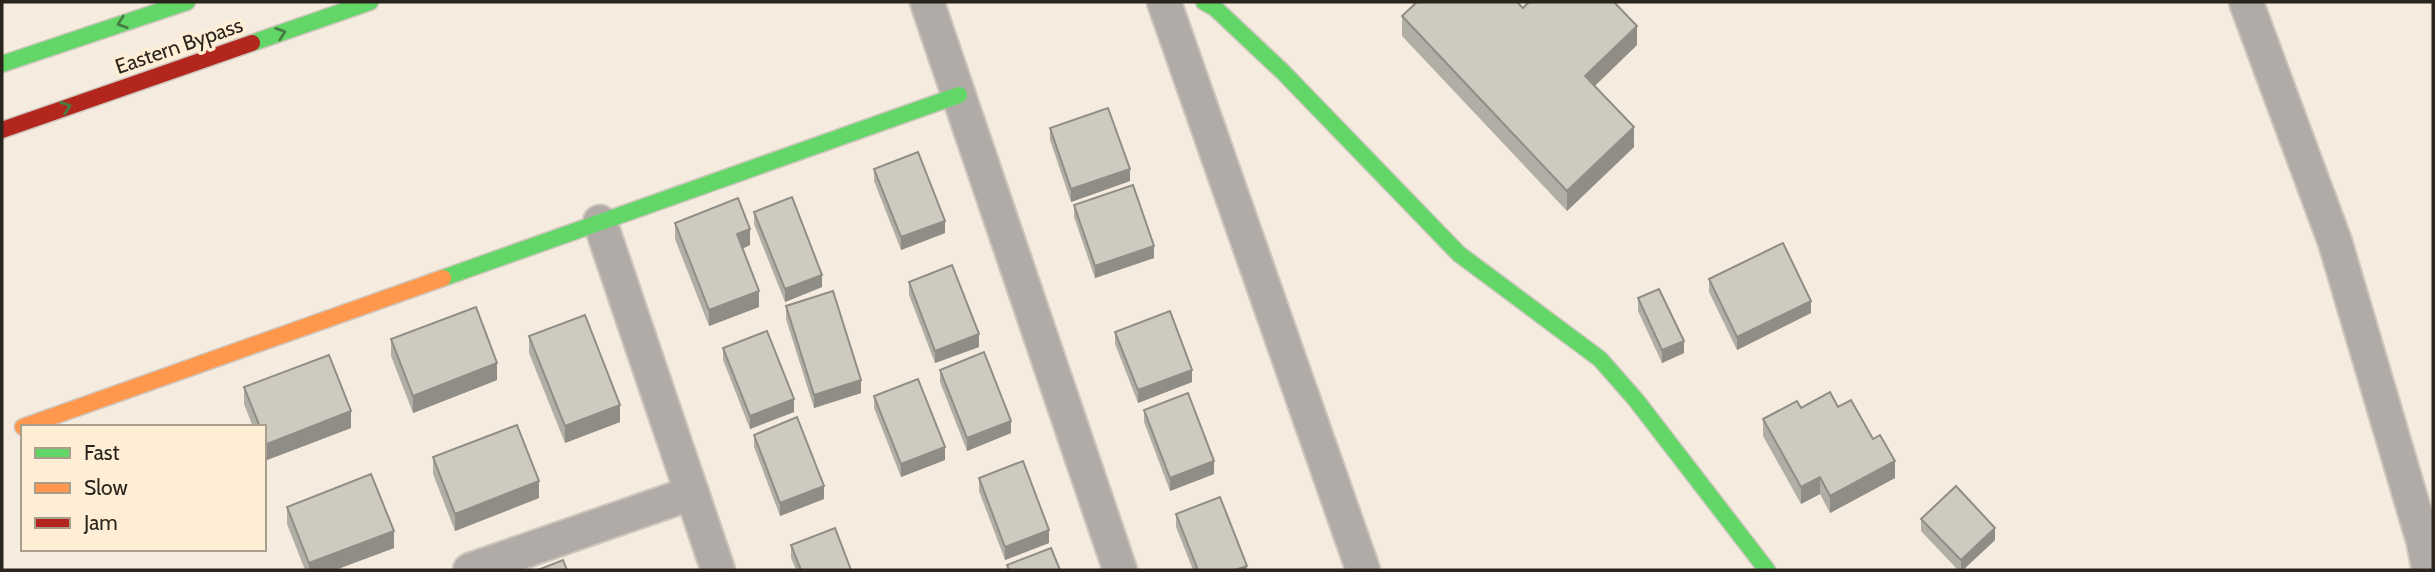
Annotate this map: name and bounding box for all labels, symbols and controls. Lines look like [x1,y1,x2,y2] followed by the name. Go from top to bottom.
[112,12,246,79] street label: Eastern Bypass
[116,15,128,30] one-way arrow
[275,27,287,41] one-way arrow
[60,101,72,115] one-way arrow
[21,425,266,551] legend
[84,440,120,465] text: Fast
[84,475,128,500] text: Slow
[83,510,118,535] text: Jam

